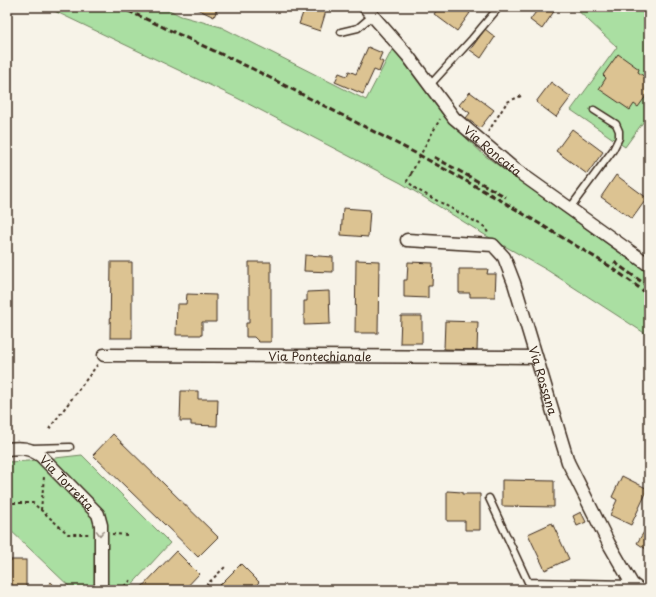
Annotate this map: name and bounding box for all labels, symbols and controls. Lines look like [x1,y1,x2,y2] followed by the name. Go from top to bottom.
[460,121,526,181] street label: Via Roncata
[524,344,562,418] street label: Via Rossana
[268,347,372,365] street label: Via Pontechianale
[36,451,99,515] street label: Via Torretta
[96,530,105,536] one-way arrow

